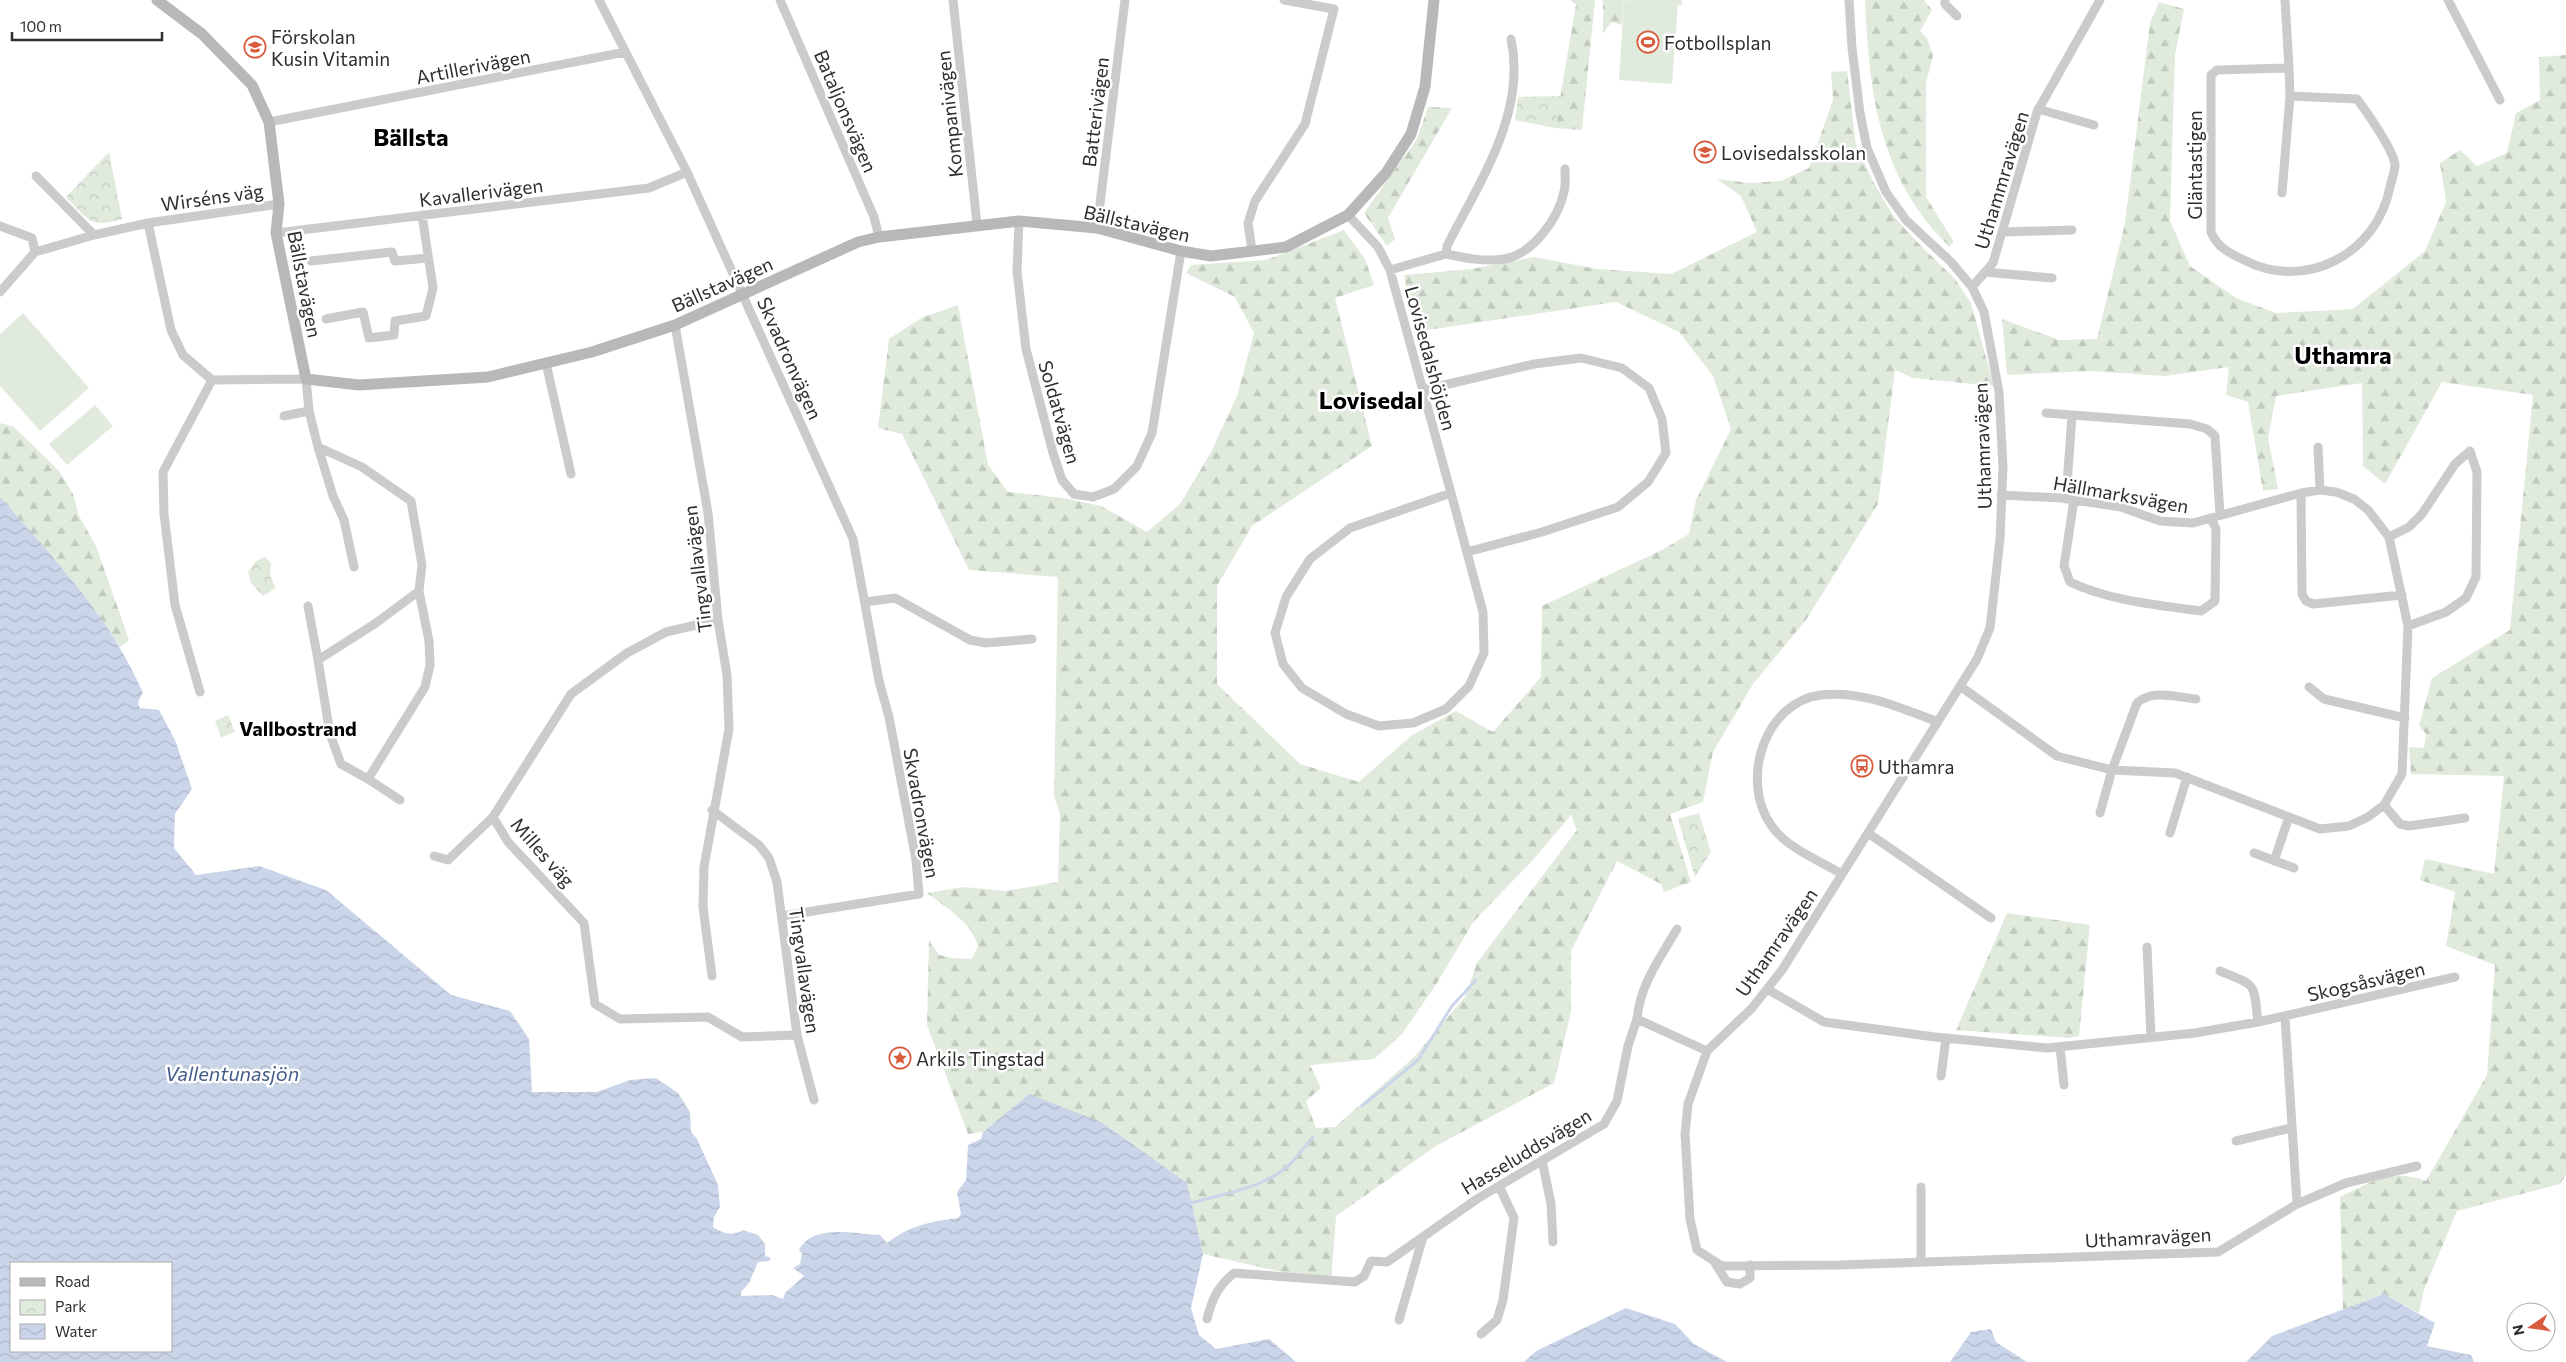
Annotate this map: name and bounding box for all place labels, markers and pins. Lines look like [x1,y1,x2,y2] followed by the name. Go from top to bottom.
[271,25,390,70] place label: Förskolan Kusin Vitamin
[1636,30,1660,54] sports icon: Fotbollsplan
[1664,31,1771,54] place label: Fotbollsplan
[243,35,267,59] school or university icon: Förskolan Kusin Vitamin
[1693,140,1717,164] school or university icon: Lovisedalsskolan
[1721,141,1866,164] place label: Lovisedalsskolan
[1850,754,1874,778] bus stop icon: Uthamra
[1878,755,1954,778] place label: Uthamra
[888,1046,912,1070] place icon: Arkils Tingstad
[916,1047,1045,1070] place label: Arkils Tingstad

